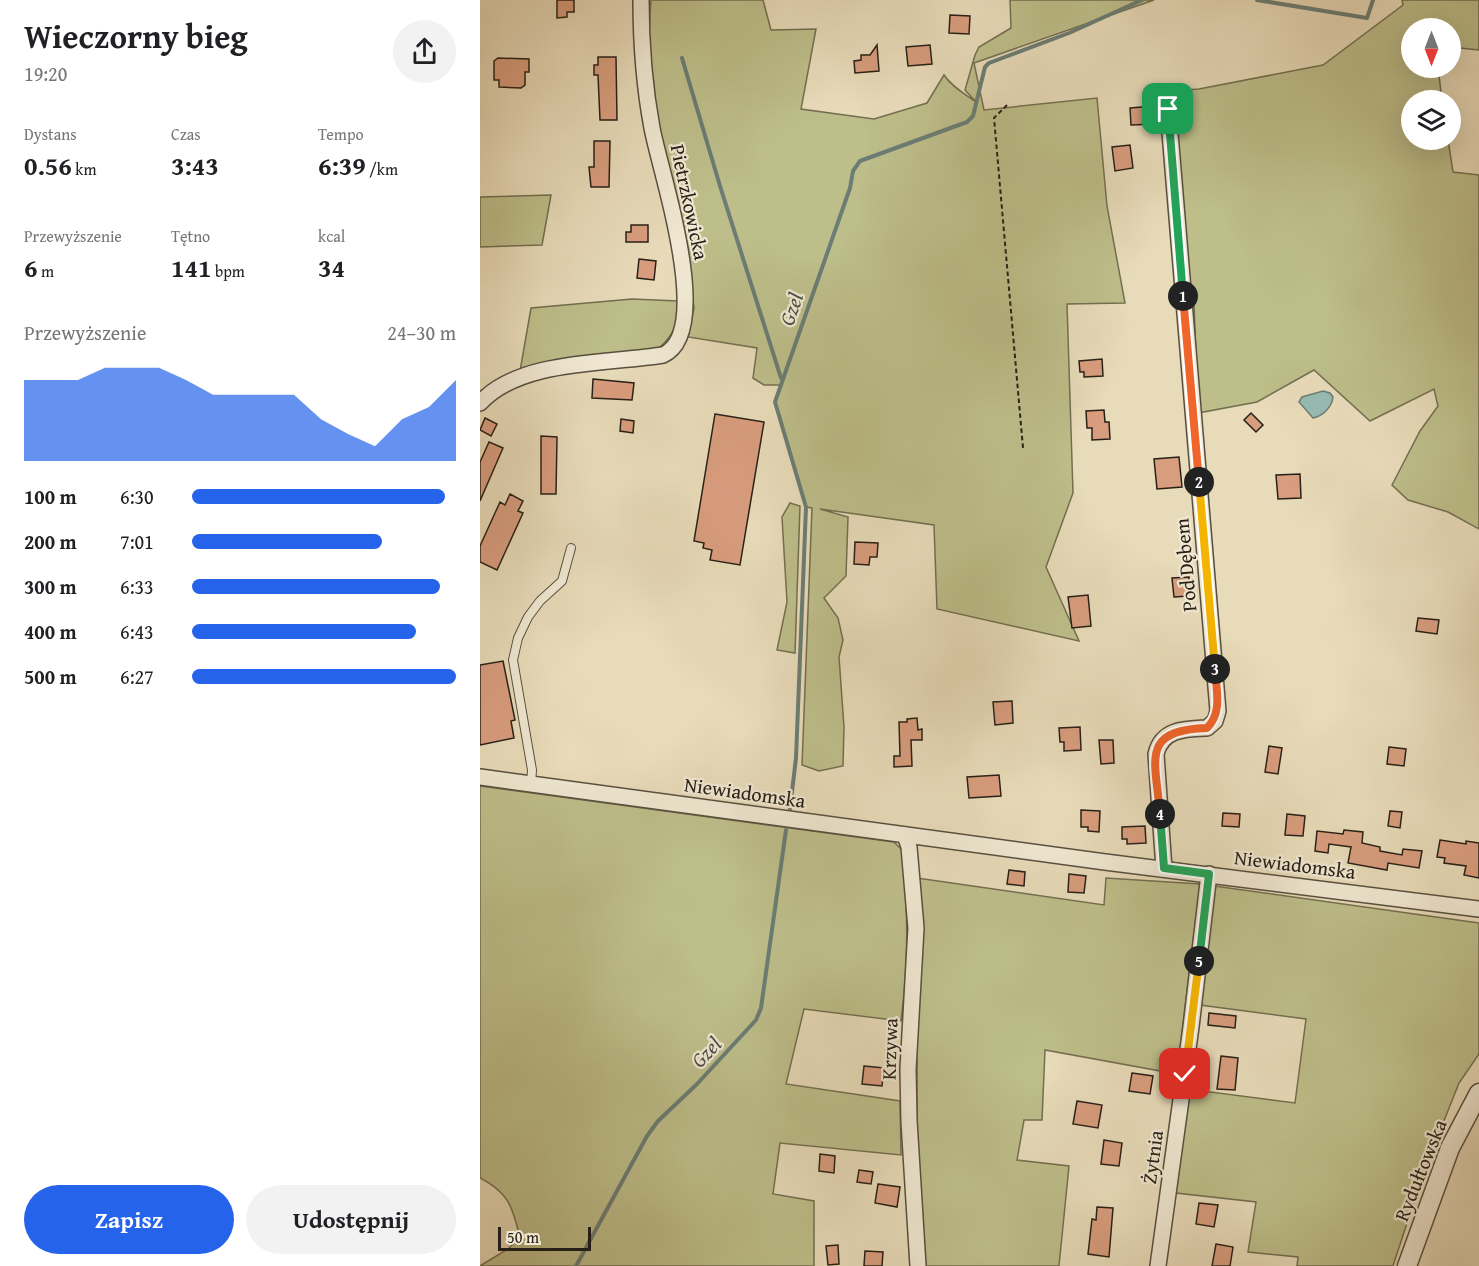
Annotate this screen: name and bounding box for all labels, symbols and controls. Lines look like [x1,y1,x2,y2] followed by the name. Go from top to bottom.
[24,12,248,60] text: Wieczorny bieg
[1401,18,1461,78] north arrow
[1401,18,1461,150] map controls
[393,20,456,83] button: share
[24,59,67,88] text: 19:20
[1142,83,1193,134] pin
[1401,90,1461,150] button: layers
[1151,92,1184,125] icon: arrive
[24,122,77,146] text: Dystans
[171,122,201,146] text: Czas
[318,122,364,146] text: Tempo
[664,142,717,263] street label: Pietrzkowicka
[24,146,72,185] text: 0.56
[171,146,219,185] text: 3:43
[318,146,366,185] text: 6:39
[72,157,96,181] text: km
[366,157,398,181] text: /km
[24,224,122,248] text: Przewyższenie
[171,224,210,248] text: Tętno
[318,224,345,248] text: kcal
[24,248,37,287] text: 6
[171,248,211,287] text: 141
[318,248,345,287] text: 34
[37,259,54,283] text: m
[211,259,245,283] text: bpm
[1168,281,1198,311] pin: 1
[1179,284,1187,308] text: 1
[771,288,811,330] water label: Gzel
[24,318,146,347] text: Przewyższenie
[387,318,456,347] text: 24–30 m
[1184,467,1214,497] pin: 2
[1195,470,1203,494] text: 2
[24,482,77,511] text: 100 m
[120,482,154,511] text: 6:30
[1166,516,1204,613] street label: Pod Dębem
[24,527,77,556] text: 200 m
[120,527,154,556] text: 7:01
[24,572,77,601] text: 300 m
[120,572,154,601] text: 6:33
[24,617,77,646] text: 400 m
[120,617,154,646] text: 6:43
[1200,654,1230,684] pin: 3
[1211,657,1219,681] text: 3
[24,662,77,691] text: 500 m
[120,662,154,691] text: 6:27
[683,769,808,815] street label: Niewiadomska
[1145,799,1175,829] pin: 4
[1156,802,1164,826] text: 4
[1233,842,1358,886] street label: Niewiadomska
[1184,946,1214,976] pin: 5
[1195,949,1203,973] text: 5
[873,1017,905,1081] street label: Krzywa
[683,1029,729,1075] water label: Gzel
[1159,1048,1210,1099] pin
[1168,1057,1201,1090] icon: check
[1386,1114,1454,1225] street label: Rydułtowska
[1134,1128,1170,1186] street label: Żytnia
[24,1185,234,1254] button: Zapisz
[246,1185,456,1254] button: Udostępnij
[498,1224,591,1252] scale bar
[507,1225,539,1249] text: 50 m

